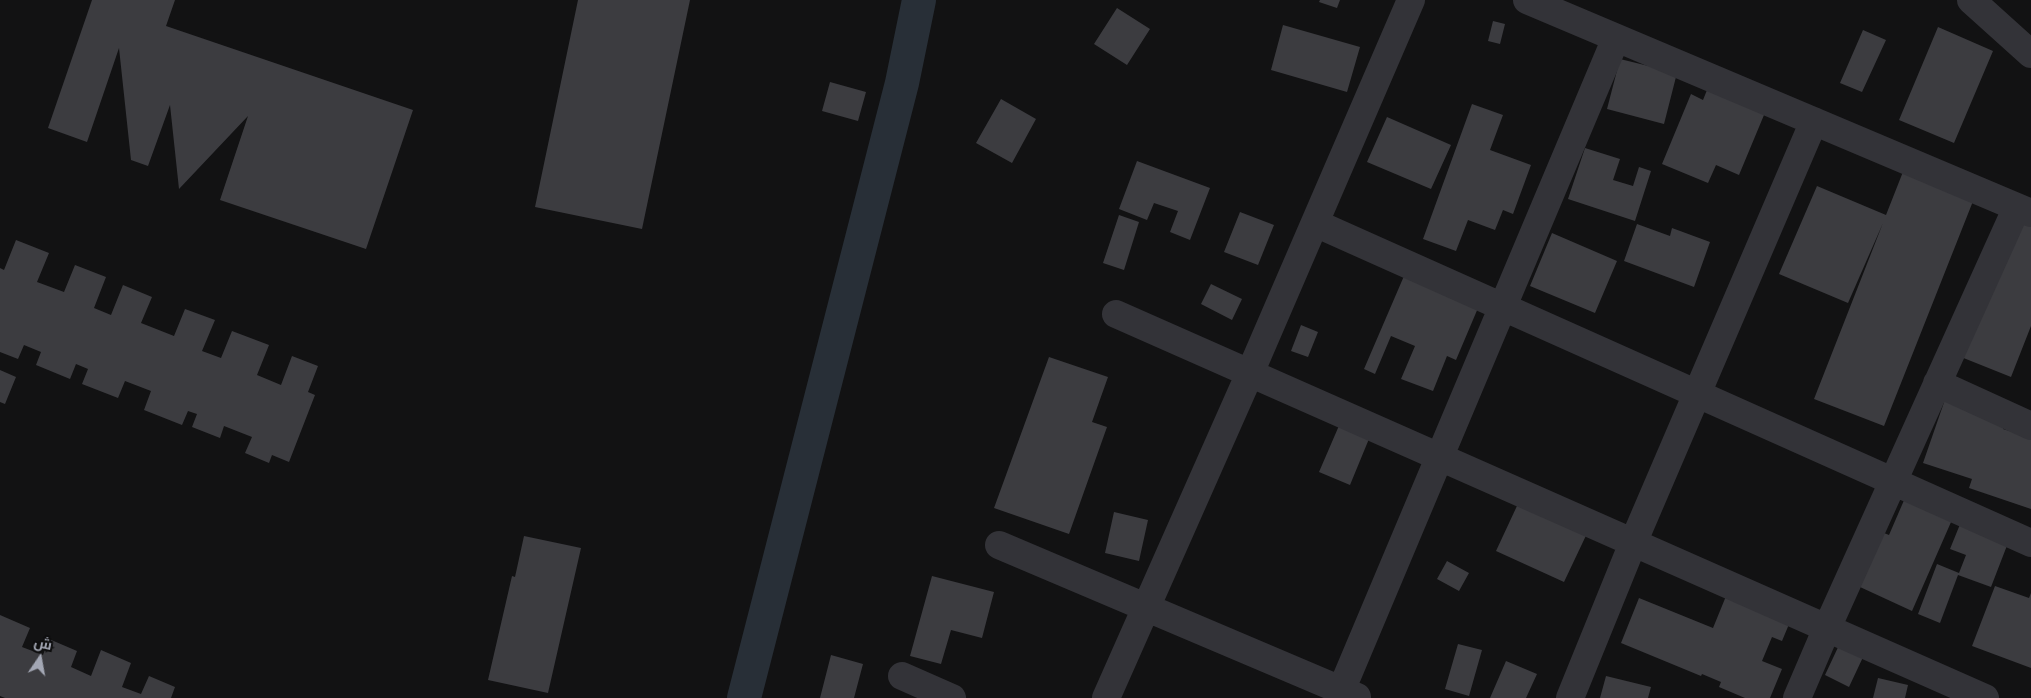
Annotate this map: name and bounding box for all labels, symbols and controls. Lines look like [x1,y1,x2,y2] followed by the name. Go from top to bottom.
[15,633,65,683] north arrow
[33,634,54,653] text: ش

